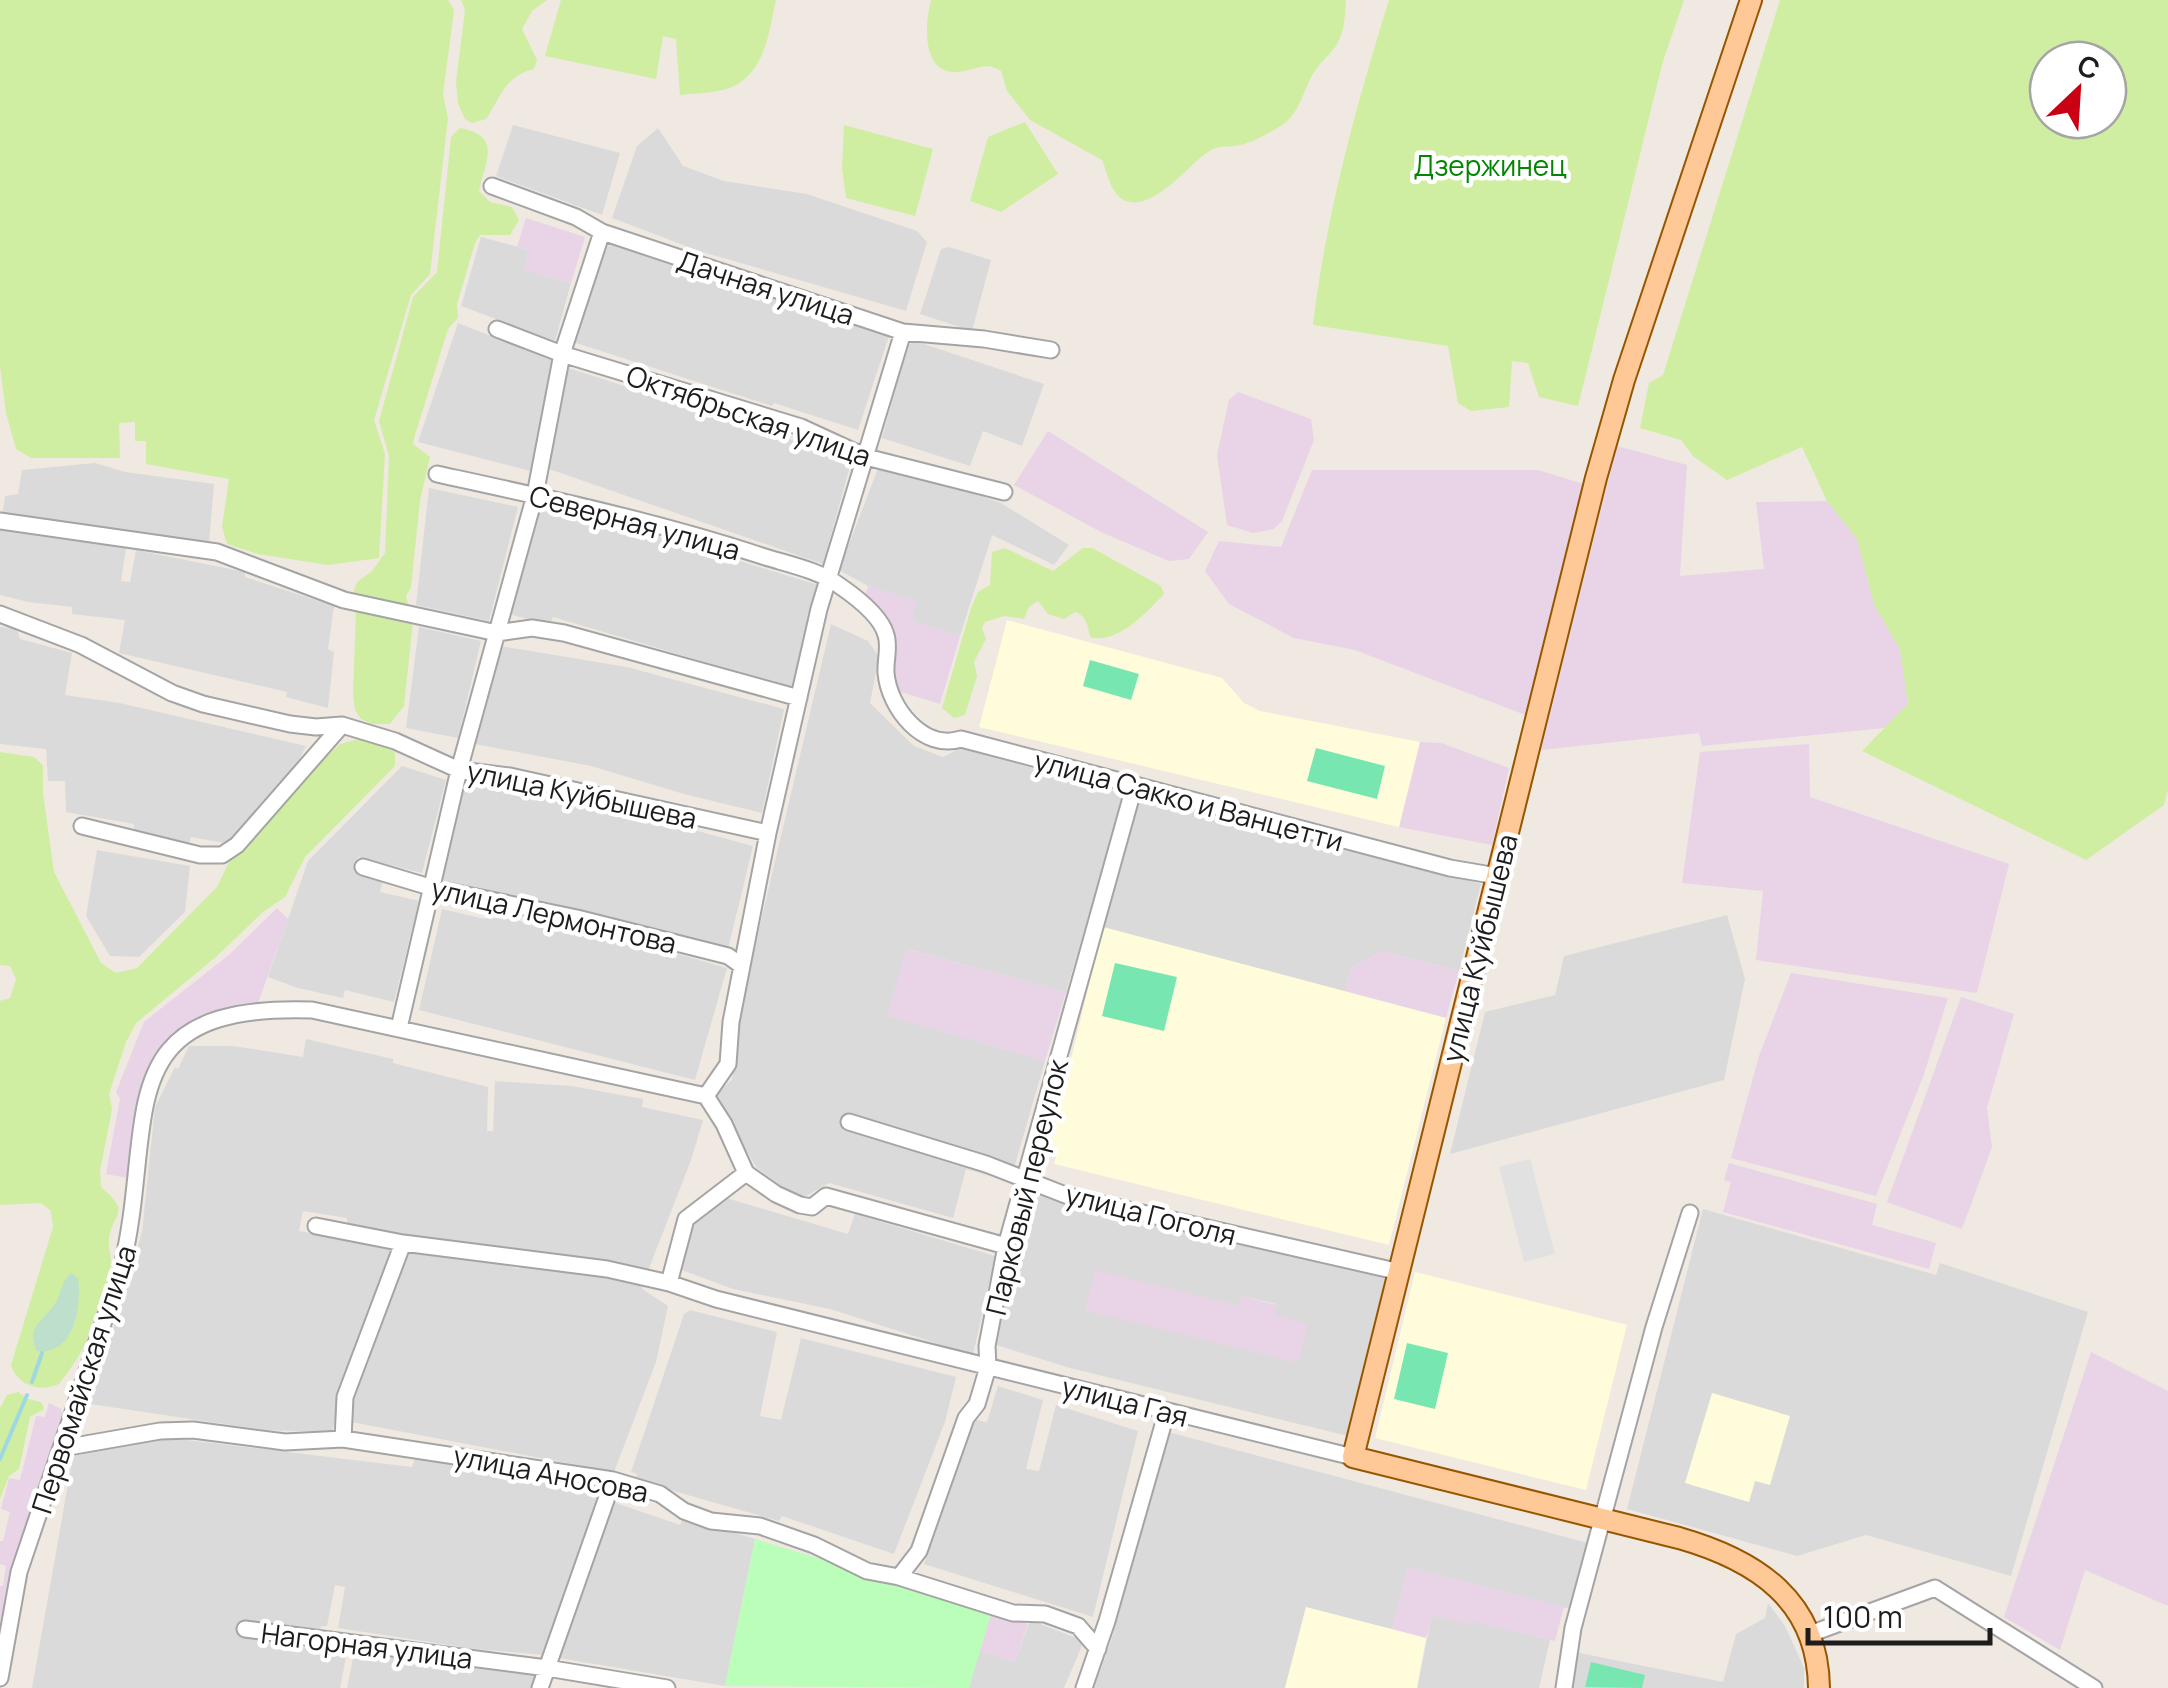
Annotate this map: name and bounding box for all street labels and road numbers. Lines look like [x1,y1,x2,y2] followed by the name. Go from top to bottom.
[673,241,859,333] street label: Дачная улица
[622,355,876,475] street label: Октябрьская улица
[525,476,745,568] street label: Северная улица
[1030,740,1348,860] street label: улица Сакко и Ванцетти
[464,751,700,837] street label: улица Куйбышева
[1432,830,1526,1066] street label: улица Куйбышева
[428,868,680,962] street label: улица Лермонтова
[976,1054,1076,1319] street label: Парковый переулок
[1062,1174,1240,1254] street label: улица Гоголя
[22,1240,144,1518] street label: Первомайская улица
[1058,1367,1192,1435] street label: улица Гая
[450,1435,652,1511] street label: улица Аносова
[259,1613,475,1677] street label: Нагорная улица

